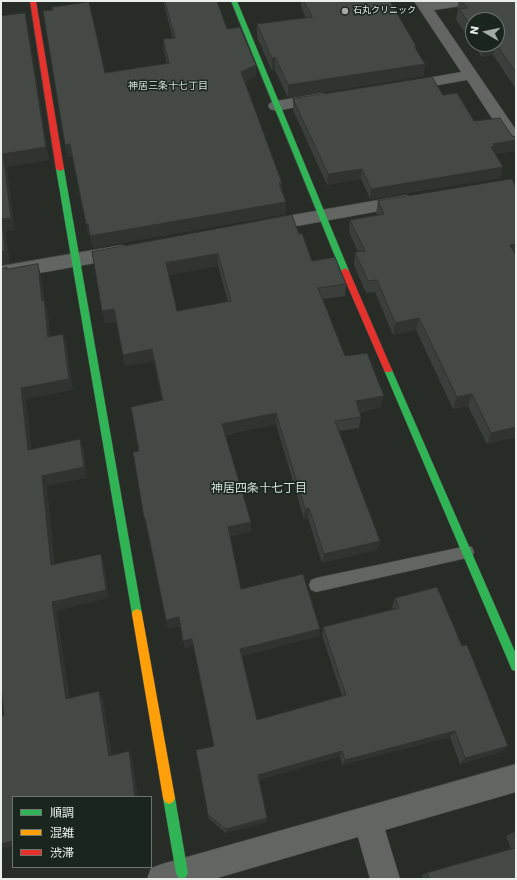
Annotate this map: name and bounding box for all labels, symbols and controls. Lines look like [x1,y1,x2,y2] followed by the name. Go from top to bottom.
[340,6,350,16] marker: 石丸クリニック
[353,6,416,16] place label: 石丸クリニック
[465,12,505,52] north arrow
[466,25,483,36] text: N
[128,80,208,92] district label: 神居三条十七丁目
[211,482,307,496] district label: 神居四条十七丁目
[12,796,152,868] legend
[50,804,74,821] text: 順調
[50,824,74,841] text: 混雑
[50,844,74,861] text: 渋滞

